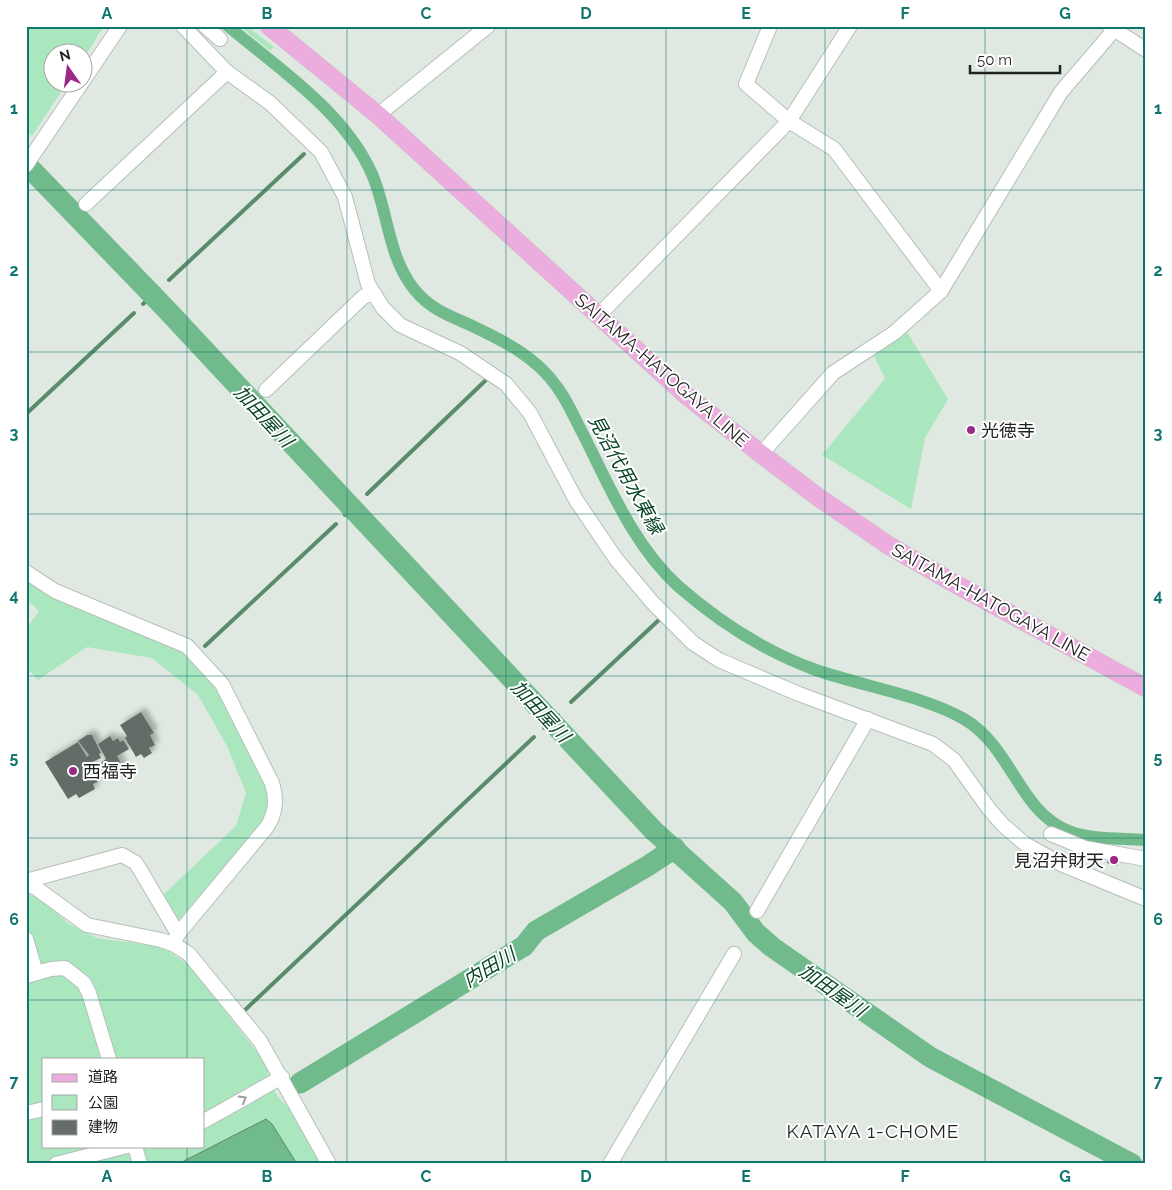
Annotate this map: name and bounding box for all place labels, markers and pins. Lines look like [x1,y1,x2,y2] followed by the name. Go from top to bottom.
[981,420,1035,441] place label: 光徳寺
[965,424,977,436] marker: 光徳寺
[83,761,137,782] place label: 西福寺
[67,765,79,777] marker: 西福寺
[1014,850,1104,871] place label: 見沼弁財天
[1108,854,1120,866] marker: 見沼弁財天

